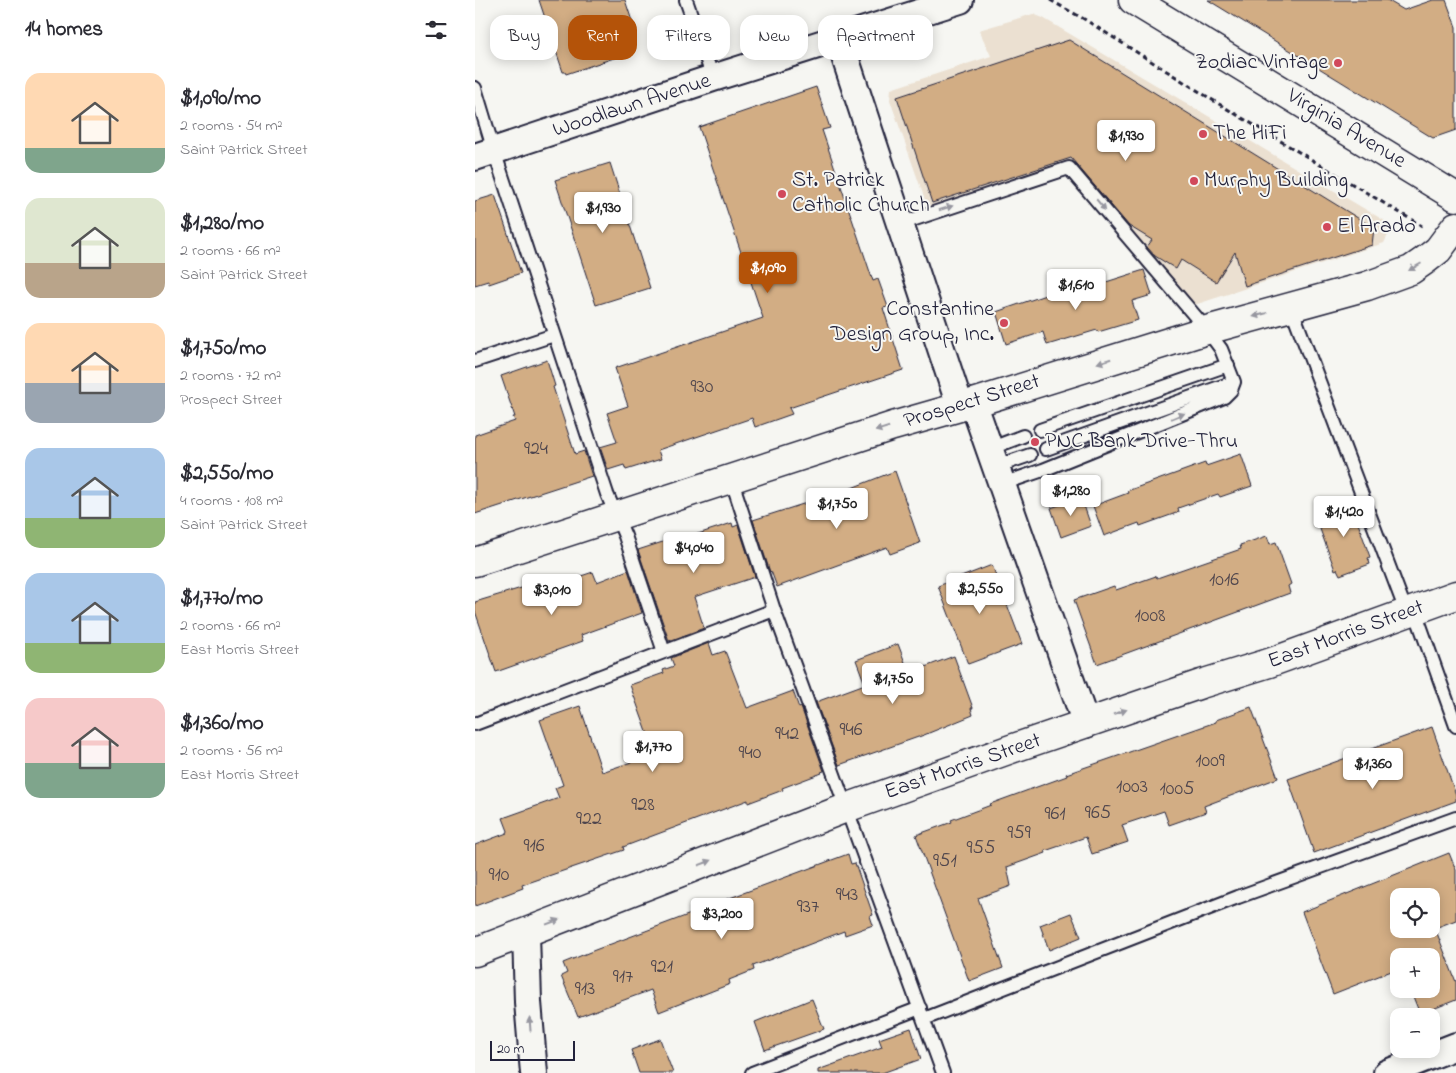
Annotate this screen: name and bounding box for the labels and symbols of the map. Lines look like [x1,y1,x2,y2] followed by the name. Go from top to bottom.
[1195,47,1328,80] place label: Zodiac Vintage
[1332,57,1344,69] marker: Zodiac Vintage
[549,65,715,147] street label: Woodlawn Avenue
[1279,80,1412,178] street label: Virginia Avenue
[1213,118,1286,150] place label: The HiFi
[1085,120,1167,162] pin: $1,930
[1197,128,1209,140] marker: The HiFi
[792,165,930,222] place label: St. Patrick Catholic Church
[1204,165,1348,198] place label: Murphy Building
[1188,175,1200,187] marker: Murphy Building
[776,188,788,200] marker: St. Patrick Catholic Church
[562,192,644,234] pin: $1,930
[1095,199,1106,212] one-way arrow
[939,204,954,212] one-way arrow
[1337,211,1416,243] place label: El Arado
[1321,221,1333,233] marker: El Arado
[727,252,809,294] pin: $1,090
[1407,263,1422,271] one-way arrow
[1035,268,1117,311] pin: $1,610
[829,294,994,352] place label: Constantine Design Group, Inc.
[1252,312,1267,320] one-way arrow
[998,317,1010,329] marker: Constantine Design Group, Inc.
[1096,358,1111,366] one-way arrow
[900,366,1045,438] street label: Prospect Street
[691,373,714,402] house number: 930
[1171,412,1186,420] one-way arrow
[874,426,889,433] one-way arrow
[1045,426,1238,458] place label: PNC Bank Drive-Thru
[524,435,548,464] house number: 924
[1029,436,1041,448] marker: PNC Bank Drive-Thru
[1030,474,1112,517] pin: $1,280
[796,488,878,530] pin: $1,750
[1303,496,1385,538] pin: $1,420
[653,532,735,574] pin: $4,040
[1209,566,1239,595] house number: 1016
[939,572,1021,615] pin: $2,550
[511,574,593,616] pin: $3,010
[1264,592,1429,678] street label: East Morris Street
[1134,602,1166,631] house number: 1008
[852,662,934,705] pin: $1,750
[1113,708,1128,715] one-way arrow
[839,716,863,745] house number: 946
[775,720,799,749] house number: 942
[880,725,1046,809] street label: East Morris Street
[612,730,694,773] pin: $1,770
[739,739,762,768] house number: 940
[1195,747,1225,776] house number: 1009
[1332,748,1414,790] pin: $1,360
[1116,773,1148,802] house number: 1003
[1159,775,1195,804] house number: 1005
[631,791,655,820] house number: 928
[1085,799,1111,828] house number: 965
[1044,800,1066,829] house number: 961
[576,805,602,834] house number: 922
[1007,819,1031,848] house number: 959
[523,832,545,861] house number: 916
[967,834,995,863] house number: 955
[933,847,957,876] house number: 951
[698,859,713,867] one-way arrow
[488,861,510,890] house number: 910
[836,881,858,910] house number: 943
[797,893,819,922] house number: 937
[681,898,763,940] pin: $3,200
[546,918,561,926] one-way arrow
[651,953,673,982] house number: 921
[613,963,633,992] house number: 917
[575,975,595,1004] house number: 913
[525,1016,533,1032] one-way arrow
[490,1038,575,1061] scale bar

